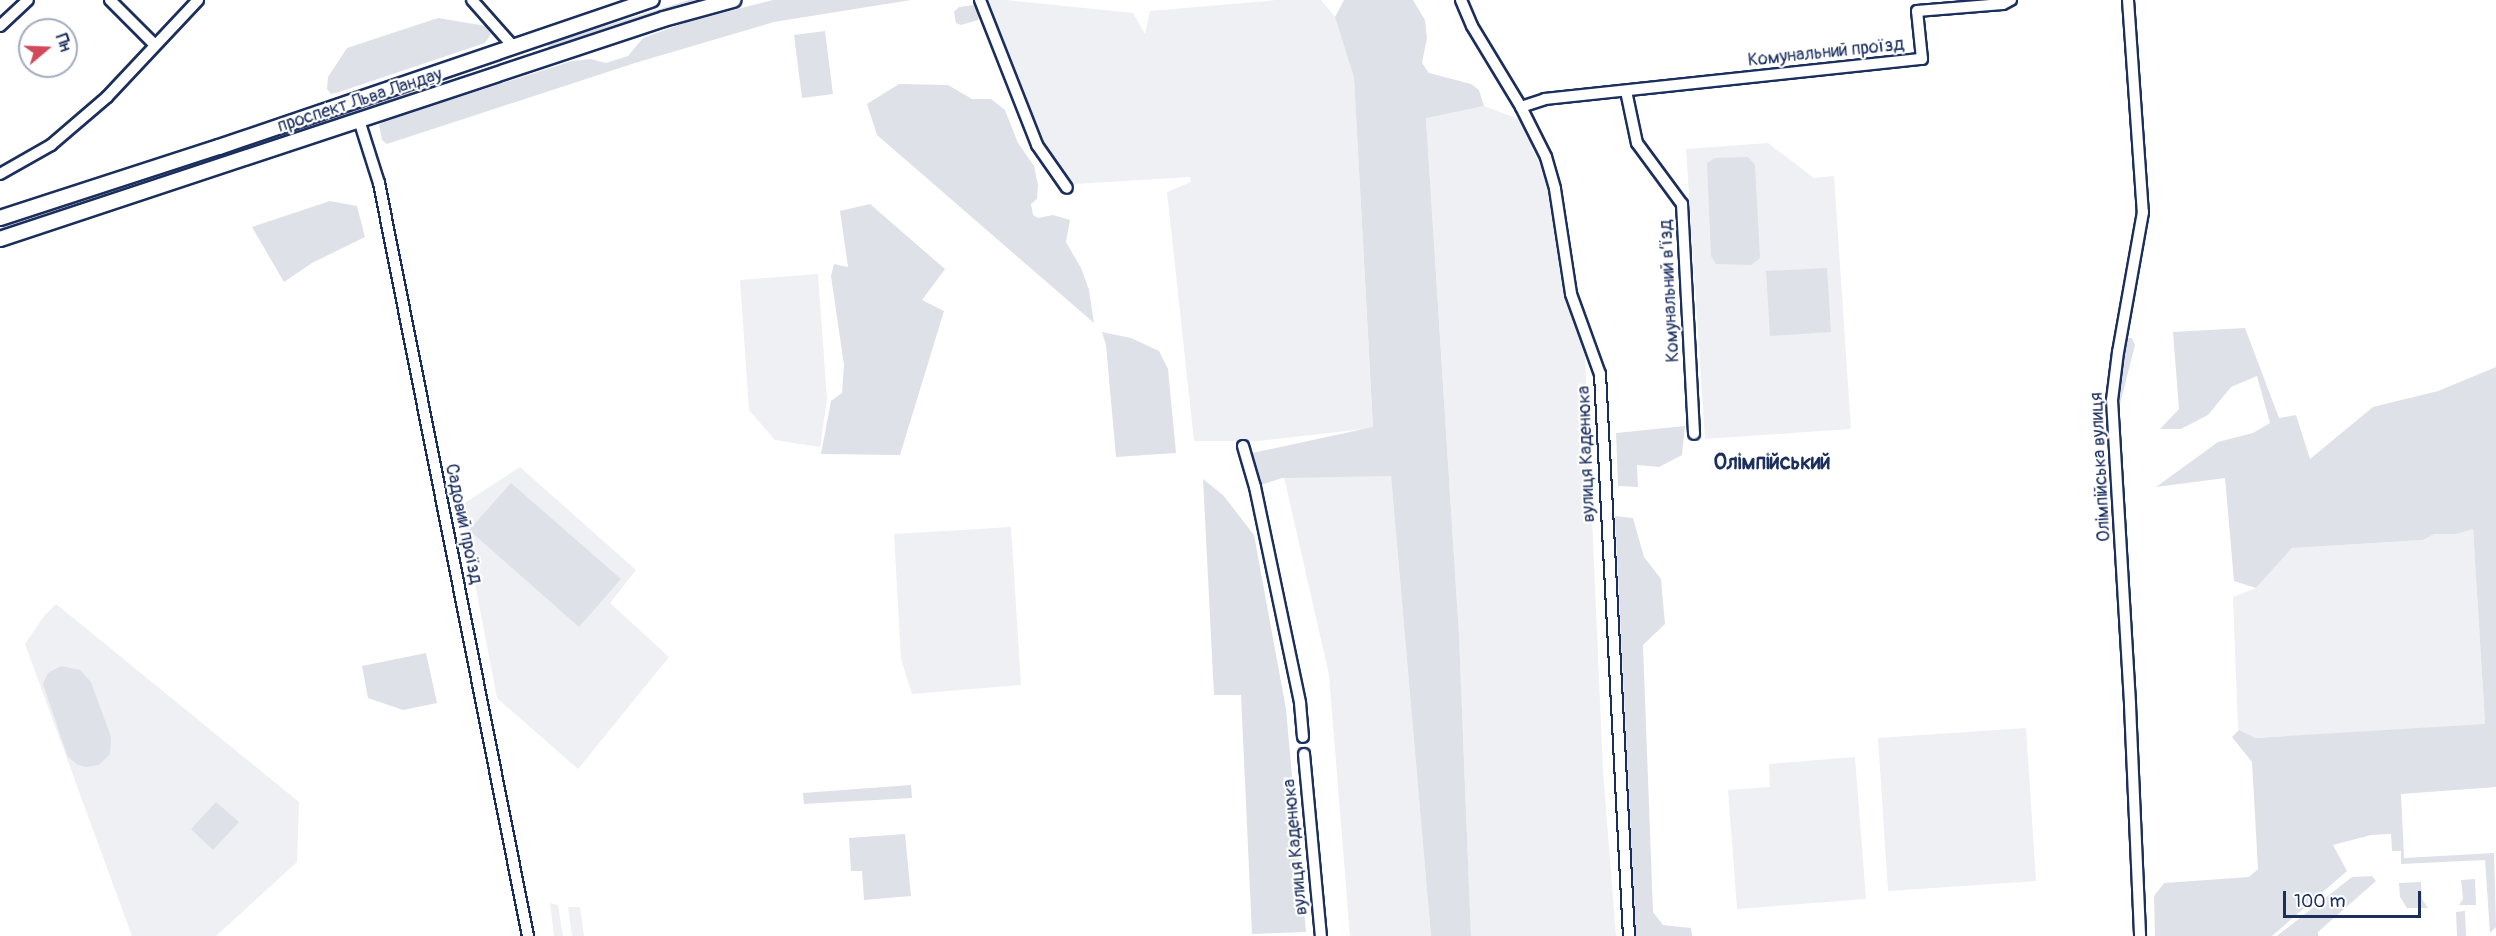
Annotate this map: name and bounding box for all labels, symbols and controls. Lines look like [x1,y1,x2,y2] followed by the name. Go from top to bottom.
[18,18,78,78] north arrow
[51,31,75,54] text: Пн
[1747,34,1905,72] street label: Комунальний проїзд
[275,64,445,138] street label: проспект Льва Ландау
[1655,219,1685,363] street label: Комунальний в’їзд
[1574,385,1600,523] street label: вулиця Каденюка
[2086,392,2116,542] street label: Олімпійська вулиця
[1713,450,1831,476] district label: Олімпійський
[440,462,486,586] street label: Садовий проїзд
[1279,778,1313,916] street label: вулиця Каденюка
[2286,879,2424,917] scale bar
[2294,890,2346,913] text: 100 m

